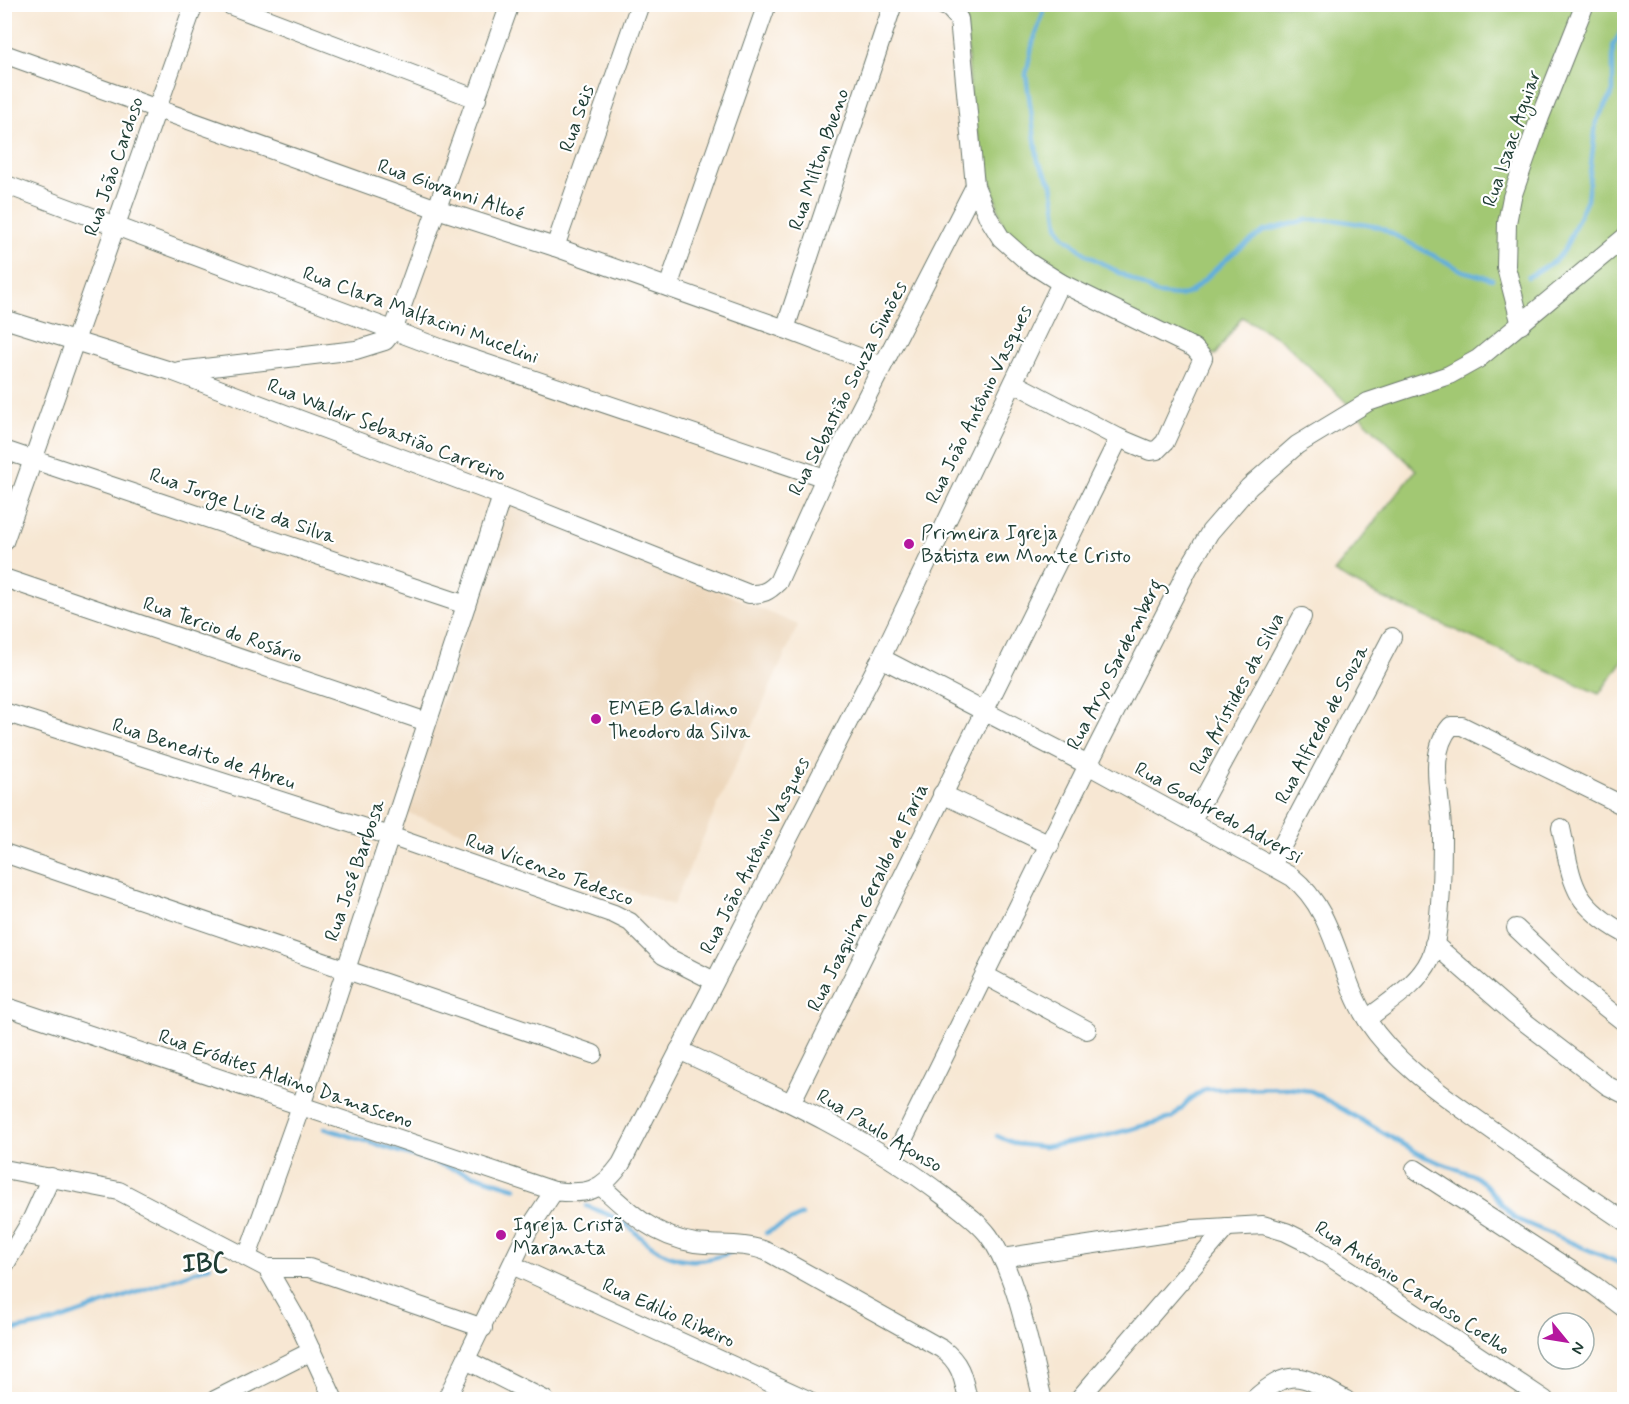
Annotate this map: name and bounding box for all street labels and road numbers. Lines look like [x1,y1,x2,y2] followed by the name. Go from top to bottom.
[1476,66,1549,211] street label: Rua Isaac Aguiar
[553,81,602,156] street label: Rua Seis
[783,85,856,234] street label: Rua Milton Bueno
[78,93,151,240] street label: Rua João Cardoso
[374,153,527,228] street label: Rua Giovanni Altoé
[299,260,542,371] street label: Rua Clara Malfacini Mucelini
[782,277,914,501] street label: Rua Sebastião Souza Simões
[919,301,1039,509] street label: Rua João Antônio Vasques
[263,372,510,488] street label: Rua Waldir Sebastião Carreiro
[145,462,340,552] street label: Rua Jorge Luiz da Silva
[1060,574,1172,756] street label: Rua Aryo Sardemberg
[139,590,306,670] street label: Rua Tercio do Rosário
[1183,608,1292,780] street label: Rua Arístides da Silva
[1269,639,1376,809] street label: Rua Alfredo de Souza
[108,712,299,797] street label: Rua Benedito de Abreu
[694,752,817,959] street label: Rua João Antônio Vasques
[1129,756,1307,871] street label: Rua Godofredo Adversi
[801,779,935,1016] street label: Rua Joaquim Geraldo de Faria
[319,795,393,945] street label: Rua José Barbosa
[462,827,637,913] street label: Rua Vicenzo Tedesco
[155,1023,416,1136] street label: Rua Eródites Aldino Damasceno
[810,1083,947,1181] street label: Rua Paulo Afonso
[1309,1215,1515,1362] street label: Rua Antônio Cardoso Coelho
[598,1272,739,1355] street label: Rua Edilio Ribeiro

